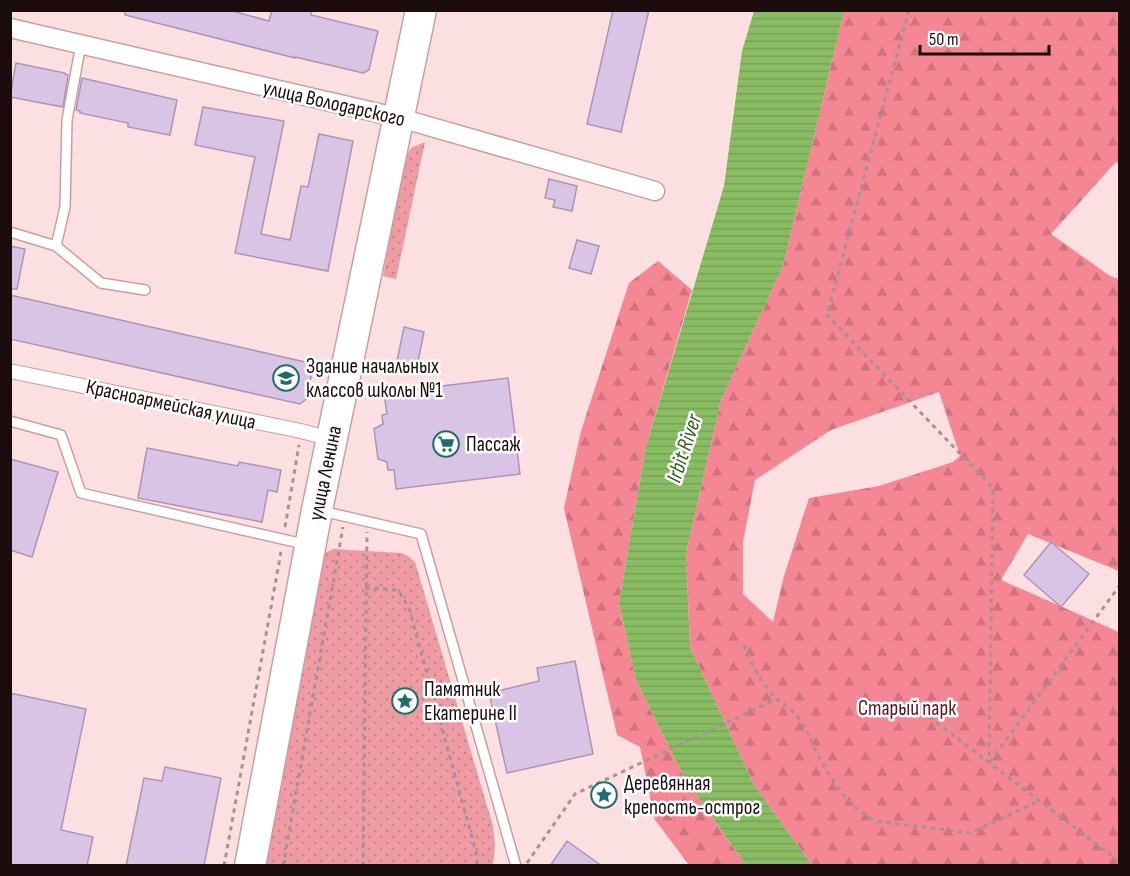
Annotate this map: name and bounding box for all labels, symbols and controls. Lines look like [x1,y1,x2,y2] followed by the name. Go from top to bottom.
[920,18,1049,56] scale bar
[929,29,959,50] text: 50 m
[260,75,407,132] street label: улица Володарского
[306,354,443,403] place label: Здание начальных классов школы №1
[271,363,301,393] school or university icon: Здание начальных классов школы №1
[84,374,258,435] street label: Красноармейская улица
[661,410,708,486] water label: Irbit River
[303,423,347,523] street label: улица Ленина
[431,429,461,459] supermarket icon: Пассаж
[466,432,521,457] place label: Пассаж
[424,677,517,726] place label: Памятник Екатерине II
[390,686,420,716] place icon: Памятник Екатерине II
[858,696,956,721] park label: Старый парк
[624,771,760,820] place label: Деревянная крепость-острог
[589,780,619,810] place icon: Деревянная крепость-острог

